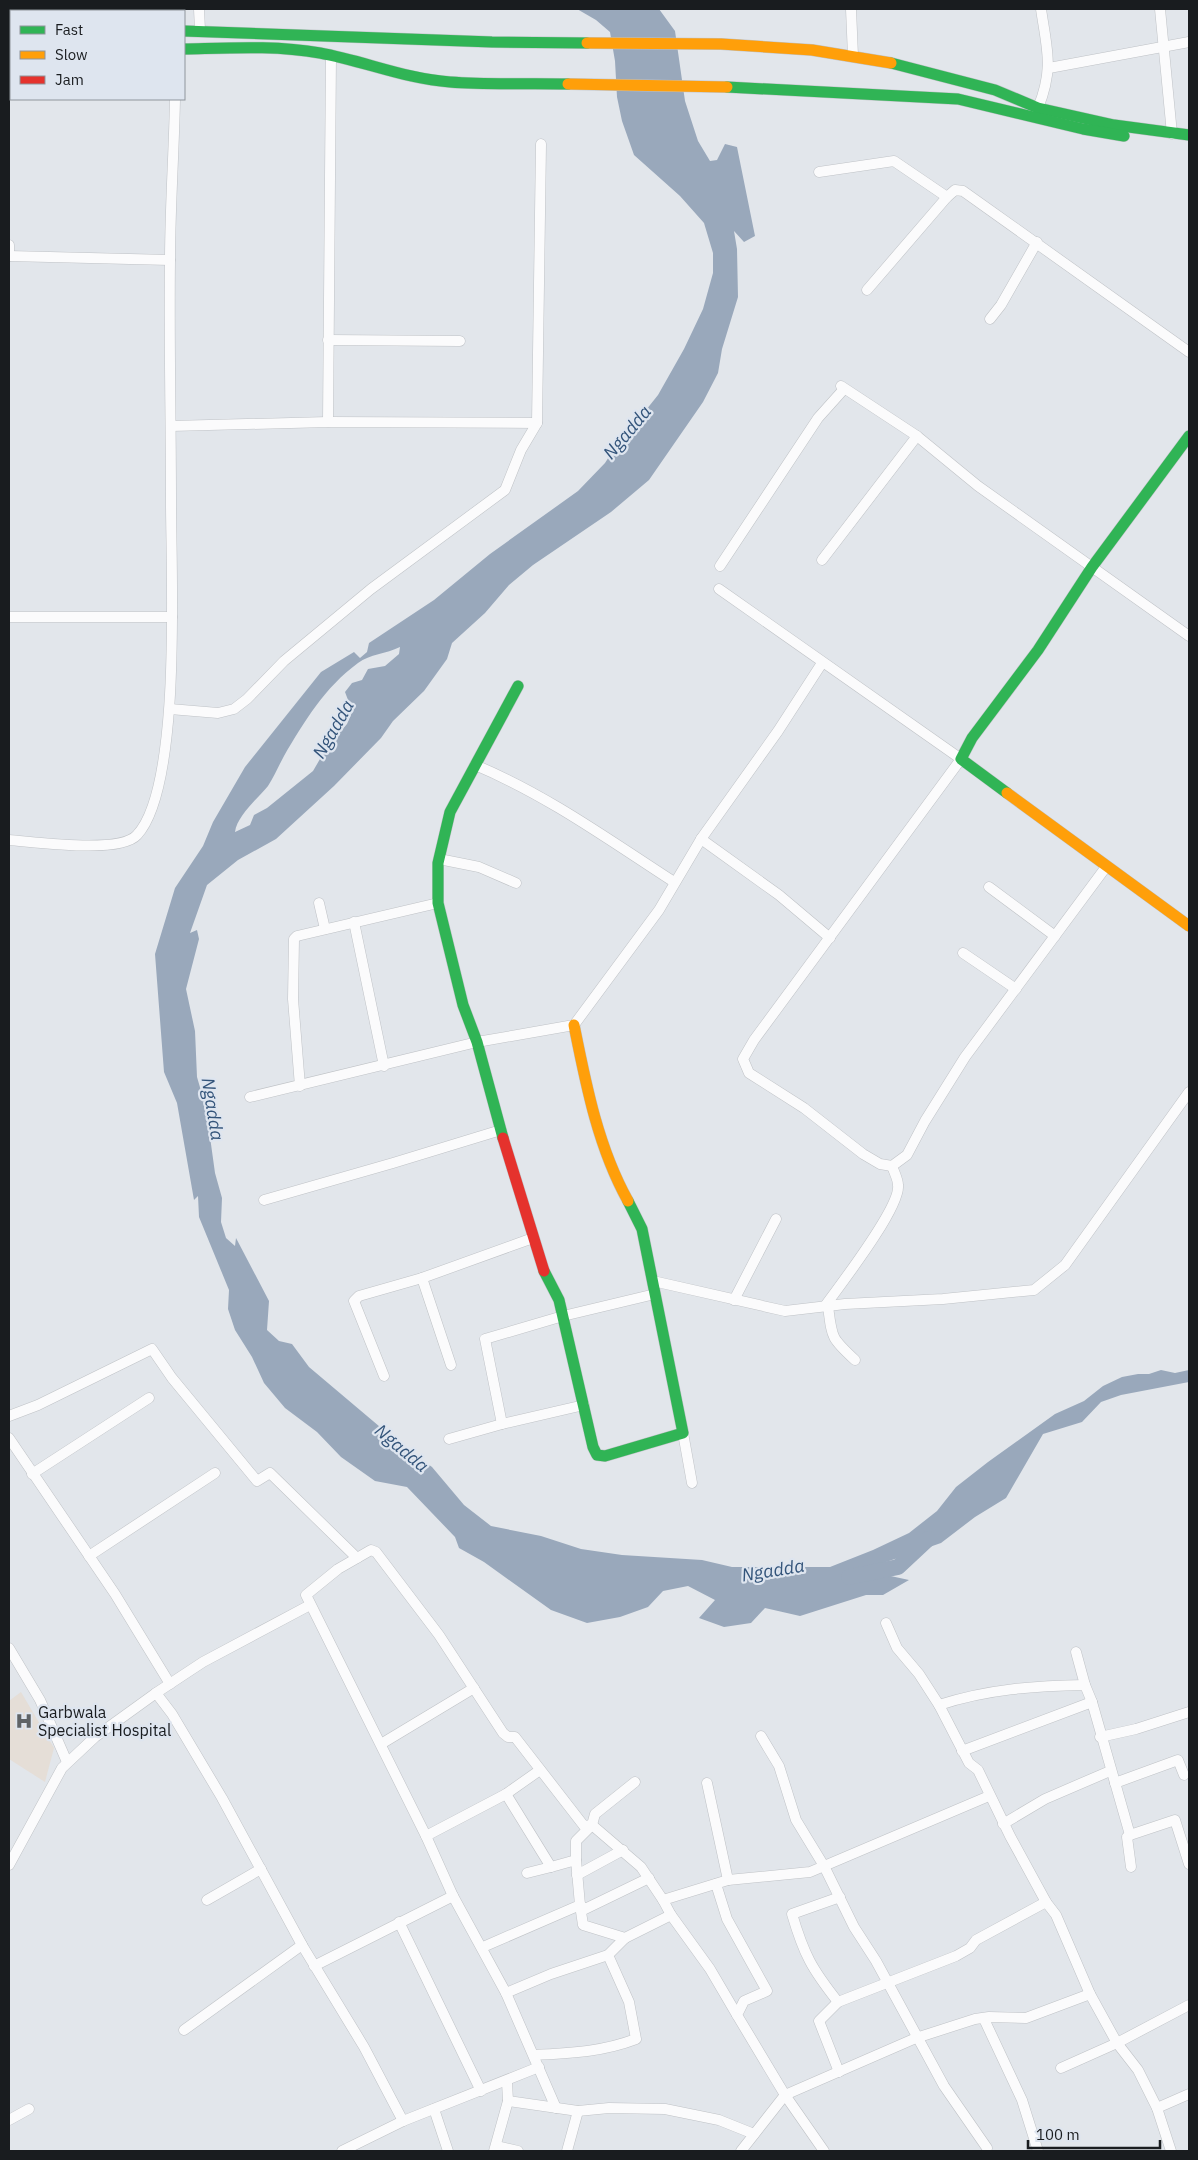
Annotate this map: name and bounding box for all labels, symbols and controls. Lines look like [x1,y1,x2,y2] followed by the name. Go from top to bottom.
[10,10,185,100] legend
[55,20,83,39] text: Fast
[55,45,88,64] text: Slow
[55,70,84,89] text: Jam
[598,400,656,464] water label: Ngadda
[307,696,359,762] water label: Ngadda
[197,1076,229,1142] water label: Ngadda
[370,1419,434,1477] water label: Ngadda
[740,1554,806,1586] water label: Ngadda
[38,1702,171,1740] place label: Garbwala Specialist Hospital
[14,1711,34,1731] hospital icon: Garbwala Specialist Hospital
[1028,2118,1160,2150] scale bar
[1036,2125,1080,2144] text: 100 m

